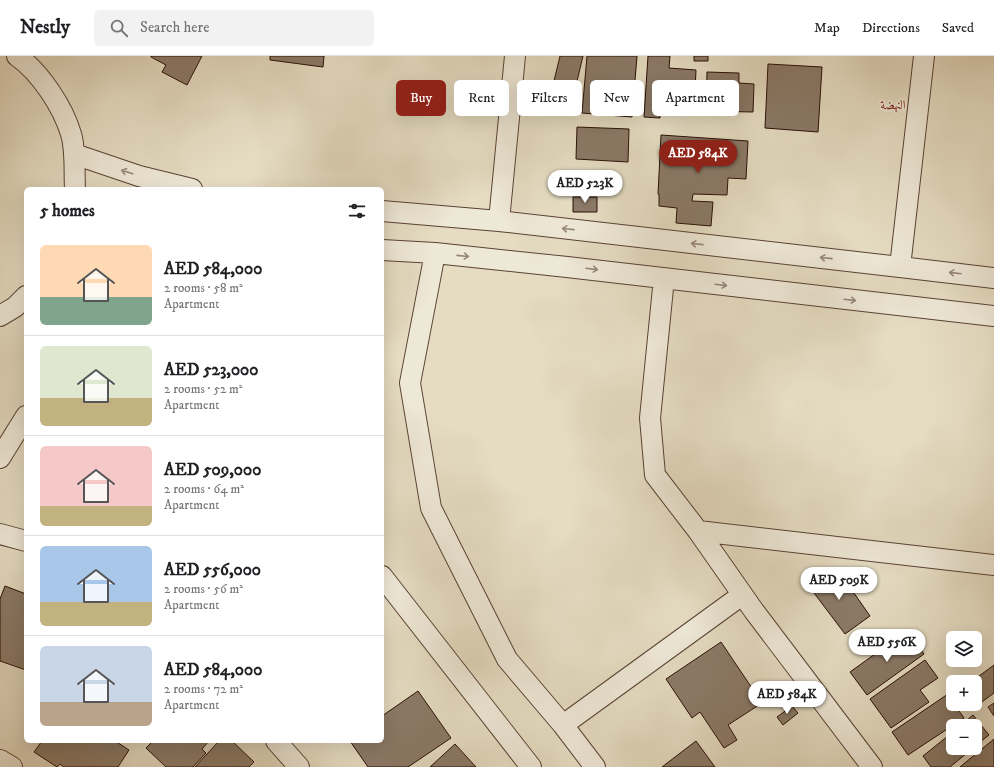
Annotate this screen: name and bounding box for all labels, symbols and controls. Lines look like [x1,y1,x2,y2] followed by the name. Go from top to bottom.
[94,10,374,46] search box
[20,16,70,39] text: Nestly
[108,17,130,39] icon: search
[140,18,209,37] text: Search here
[814,19,840,37] text: Map
[862,19,920,37] text: Directions
[942,19,974,37] text: Saved
[396,80,446,116] chip: Buy
[454,80,509,116] chip: Rent
[517,80,582,116] chip: Filters
[590,80,644,116] chip: New
[652,80,739,116] chip: Apartment
[880,97,906,113] district label: النهضة
[657,140,739,174] pin: AED 584K
[668,145,728,161] text: AED 584K
[121,168,134,175] one-way arrow
[544,170,626,204] pin: AED 523K
[557,175,613,191] text: AED 523K
[40,200,95,222] text: 5 homes
[346,200,368,222] icon: filters
[562,225,575,233] one-way arrow
[691,240,704,247] one-way arrow
[456,252,469,260] one-way arrow
[820,254,833,262] one-way arrow
[164,258,262,280] text: AED 584,000
[72,261,120,309] icon: home
[585,266,598,273] one-way arrow
[949,270,962,277] one-way arrow
[164,280,243,296] text: 2 rooms · 58 m²
[714,281,727,288] one-way arrow
[164,296,219,312] text: Apartment
[843,296,856,303] one-way arrow
[164,359,258,381] text: AED 523,000
[72,362,120,410] icon: home
[164,381,243,397] text: 2 rooms · 52 m²
[164,397,219,413] text: Apartment
[164,459,261,481] text: AED 509,000
[72,462,120,510] icon: home
[164,481,244,497] text: 2 rooms · 64 m²
[164,497,219,513] text: Apartment
[164,559,261,581] text: AED 556,000
[72,562,120,610] icon: home
[798,567,880,601] pin: AED 509K
[809,572,869,588] text: AED 509K
[164,581,243,597] text: 2 rooms · 56 m²
[164,597,219,613] text: Apartment
[846,629,928,663] pin: AED 556K
[946,631,982,755] map controls
[946,631,982,667] button: layers
[858,634,916,650] text: AED 556K
[164,659,262,681] text: AED 584,000
[72,662,120,710] icon: home
[946,675,982,711] button: +
[164,681,243,697] text: 2 rooms · 72 m²
[746,681,828,715] pin: AED 584K
[757,686,817,702] text: AED 584K
[164,697,219,713] text: Apartment
[946,719,982,755] button: −

